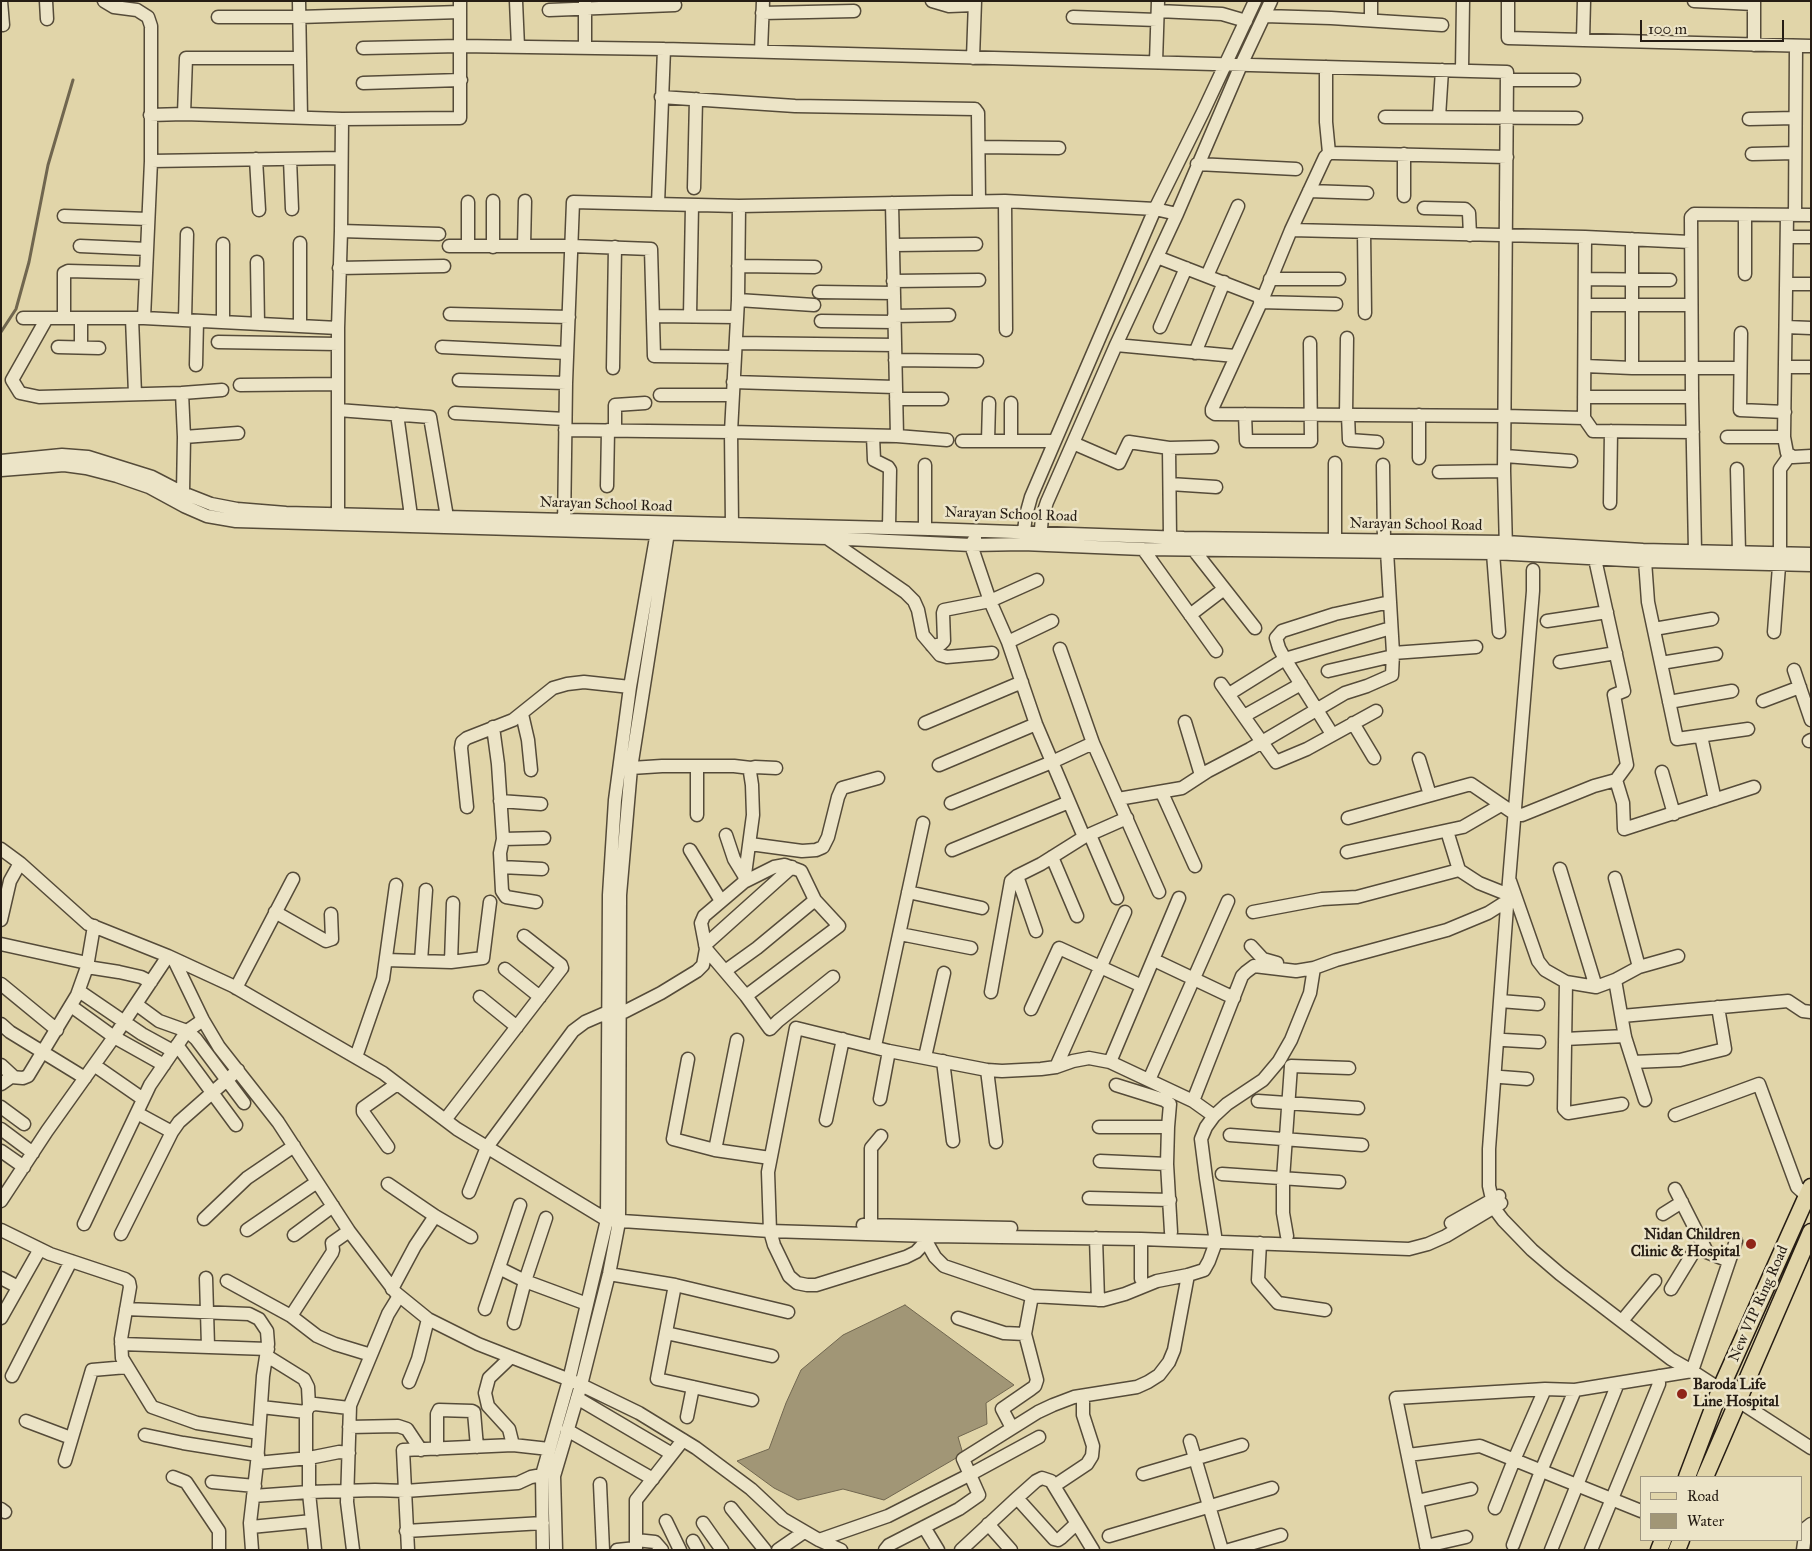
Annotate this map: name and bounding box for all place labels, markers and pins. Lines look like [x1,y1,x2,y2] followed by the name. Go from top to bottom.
[1631,1226,1740,1261] place label: Nidan Children Clinic & Hospital
[1744,1237,1758,1251] marker: Nidan Children Clinic & Hospital
[1693,1376,1779,1411] place label: Baroda Life Line Hospital
[1675,1387,1689,1401] marker: Baroda Life Line Hospital

